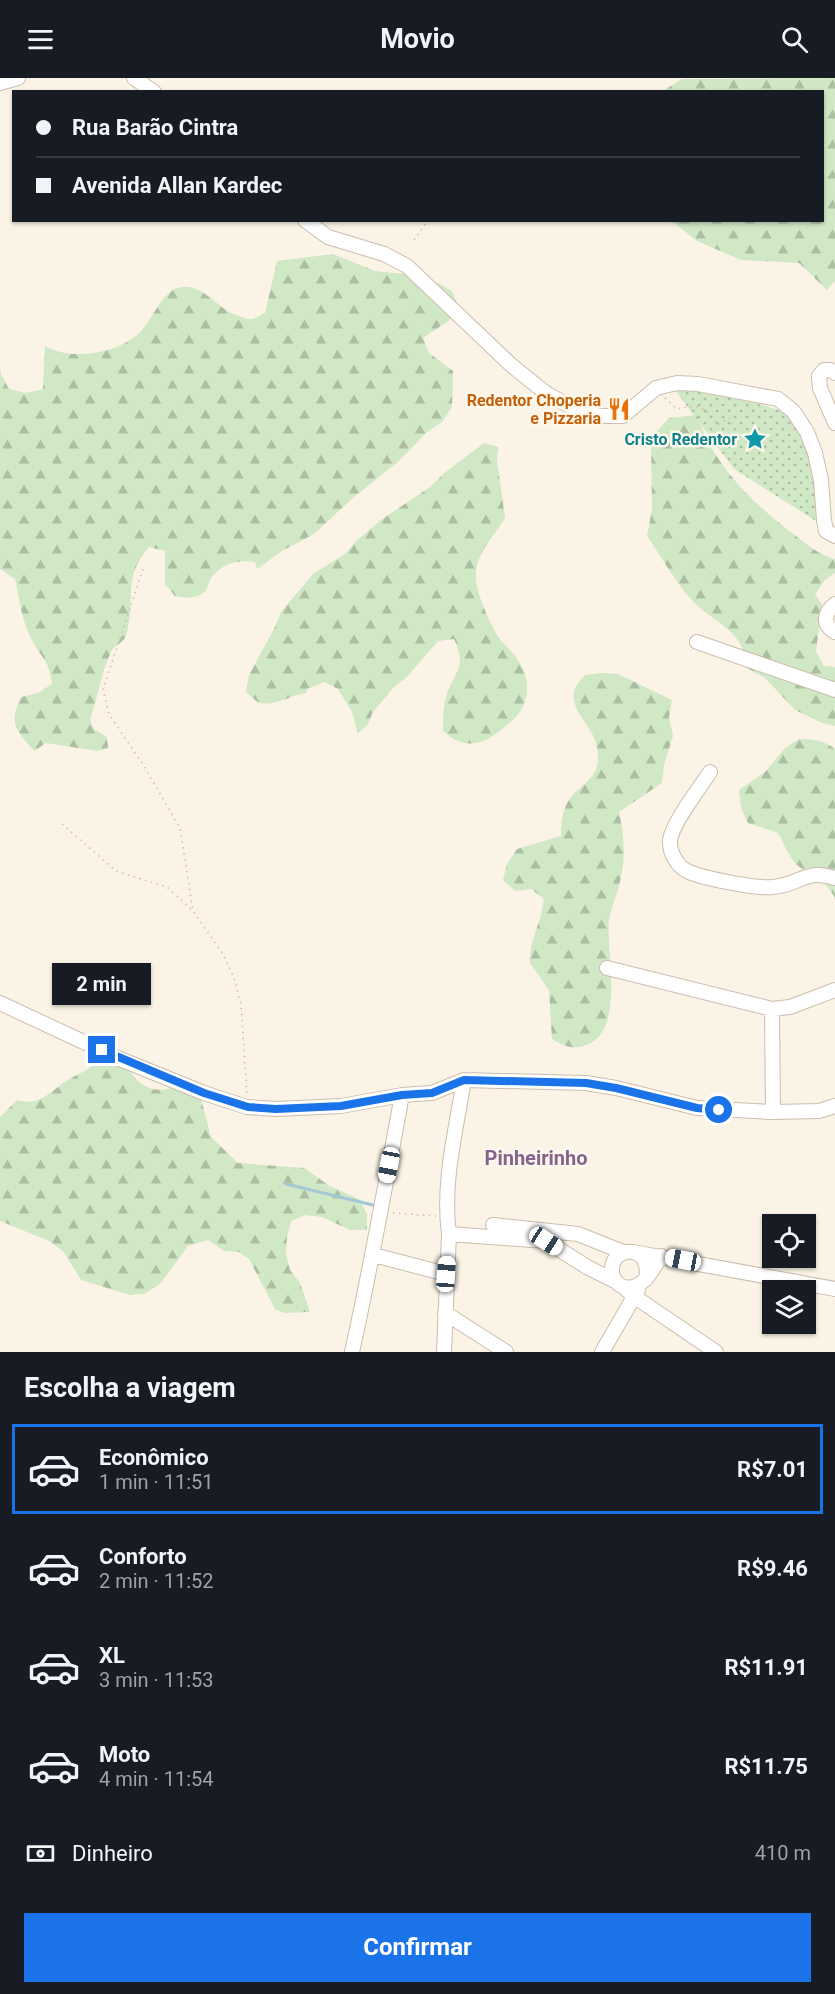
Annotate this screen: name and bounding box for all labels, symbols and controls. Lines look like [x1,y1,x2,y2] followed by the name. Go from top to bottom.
[24,23,57,56] icon: menu
[380,23,455,55] text: Movio
[778,23,811,56] icon: search
[72,115,238,140] text: Rua Barão Cintra
[72,173,282,198] text: Avenida Allan Kardec
[467,391,601,428] place label: Redentor Choperia e Pizzaria
[606,396,632,422] restaurant icon: Redentor Choperia e Pizzaria
[742,426,768,452] place icon: Cristo Redentor
[624,430,737,449] place label: Cristo Redentor
[52,963,152,1005] callout: 2 min
[76,972,127,996] text: 2 min
[88,1036,115,1063] route end
[705,1096,732,1123] route start
[377,1146,401,1184] car
[484,1146,588,1170] district label: Pinheirinho
[762,1214,816,1334] map controls
[762,1214,816,1268] button: locate
[526,1224,566,1258] car
[664,1248,702,1272] car
[436,1255,456,1293] car
[762,1280,816,1334] button: layers
[24,1372,236,1404] text: Escolha a viagem
[27,1442,81,1496] icon: car
[99,1445,209,1470] text: Econômico
[737,1457,808,1482] text: R$7.01
[99,1470,214,1494] text: 1 min · 11:51
[27,1541,81,1595] icon: car
[99,1544,187,1569] text: Conforto
[737,1556,808,1581] text: R$9.46
[99,1569,214,1593] text: 2 min · 11:52
[27,1640,81,1694] icon: car
[99,1643,125,1668] text: XL
[724,1655,808,1680] text: R$11.91
[99,1668,214,1692] text: 3 min · 11:53
[27,1739,81,1793] icon: car
[99,1742,150,1767] text: Moto
[724,1754,808,1779] text: R$11.75
[99,1767,214,1791] text: 4 min · 11:54
[24,1837,57,1870] icon: cash
[72,1841,153,1866] text: Dinheiro
[755,1841,811,1865] text: 410 m
[24,1913,811,1982] button: Confirmar

